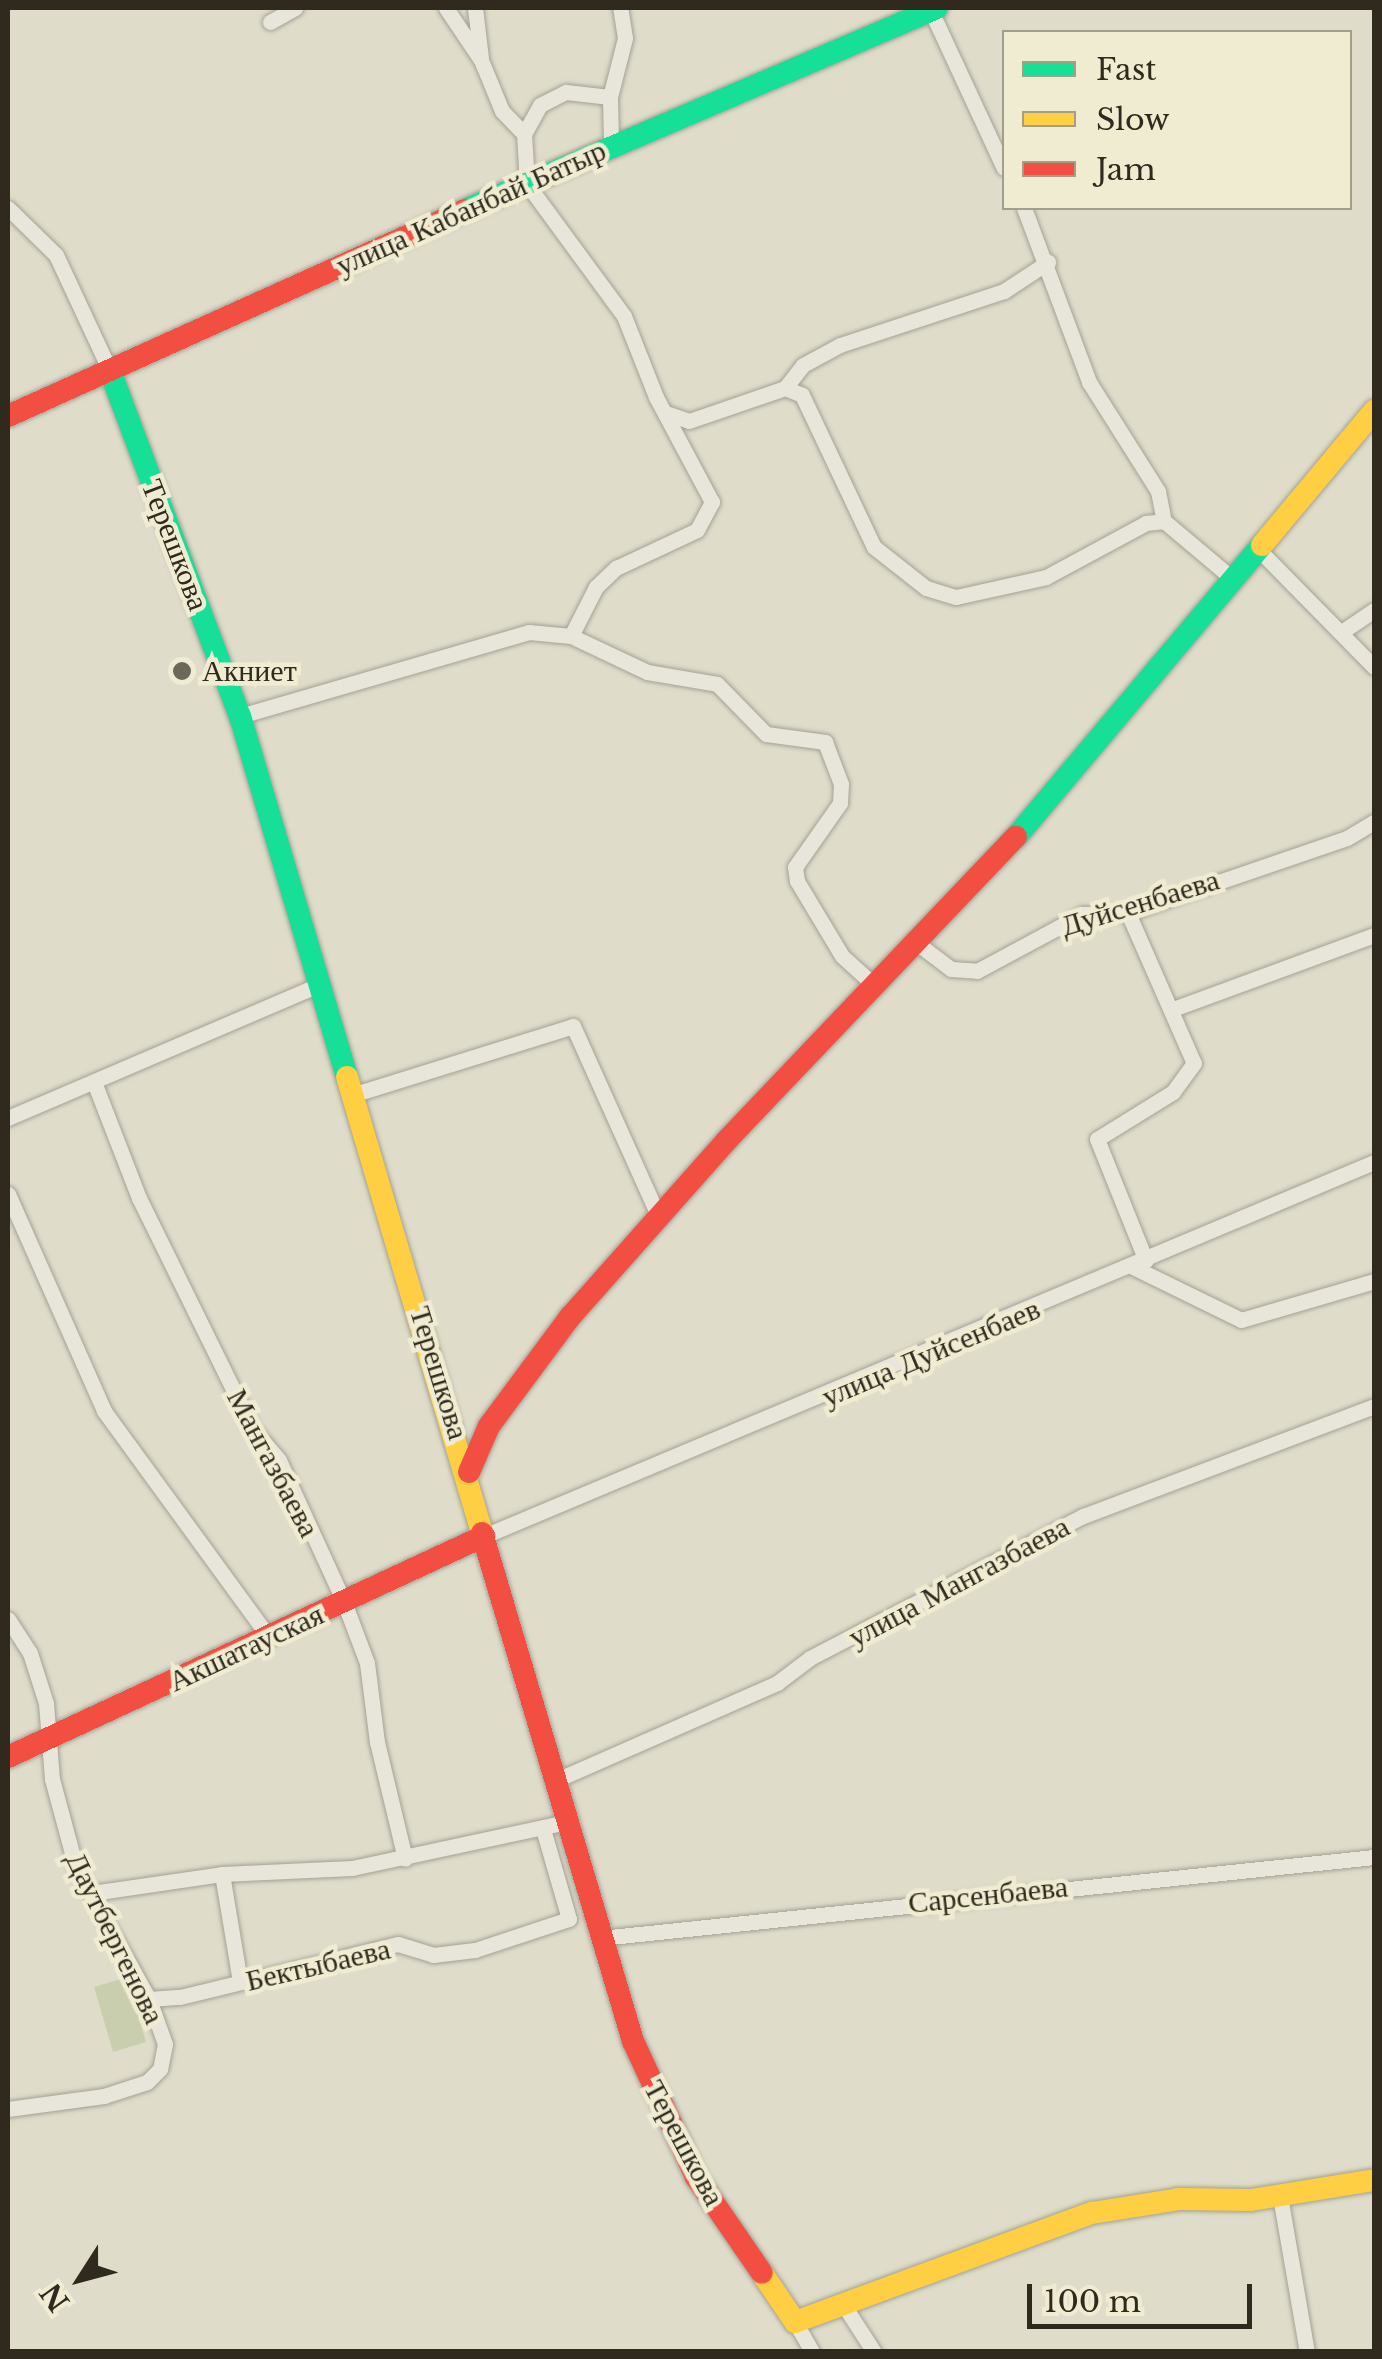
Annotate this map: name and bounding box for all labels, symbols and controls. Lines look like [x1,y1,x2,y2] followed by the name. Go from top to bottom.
[1002,30,1352,210] legend
[1096,51,1157,88] text: Fast
[1096,101,1170,138] text: Slow
[331,132,611,284] street label: улица Кабанбай Батыр
[1096,151,1156,188] text: Jam
[134,475,216,615] street label: Терешкова
[202,653,297,689] place label: Акниет
[171,660,193,682] marker: Акниет
[1057,862,1223,944] street label: Дуйсенбаева
[817,1291,1045,1415] street label: улица Дуйсенбаев
[402,1302,476,1444] street label: Терешкова
[219,1383,327,1543] street label: Мангазбаева
[842,1509,1076,1655] street label: улица Мангазбаева
[163,1596,329,1700] street label: Акшатауская
[58,1846,172,2030] street label: Даутбергенова
[906,1869,1070,1921] street label: Сарсенбаева
[242,1931,394,1999] street label: Бектыбаева
[636,2074,732,2212] street label: Терешкова
[30,2229,130,2329] north arrow
[1032,2264,1257,2326] scale bar
[33,2276,77,2318] text: N
[1044,2283,1141,2320] text: 100 m

